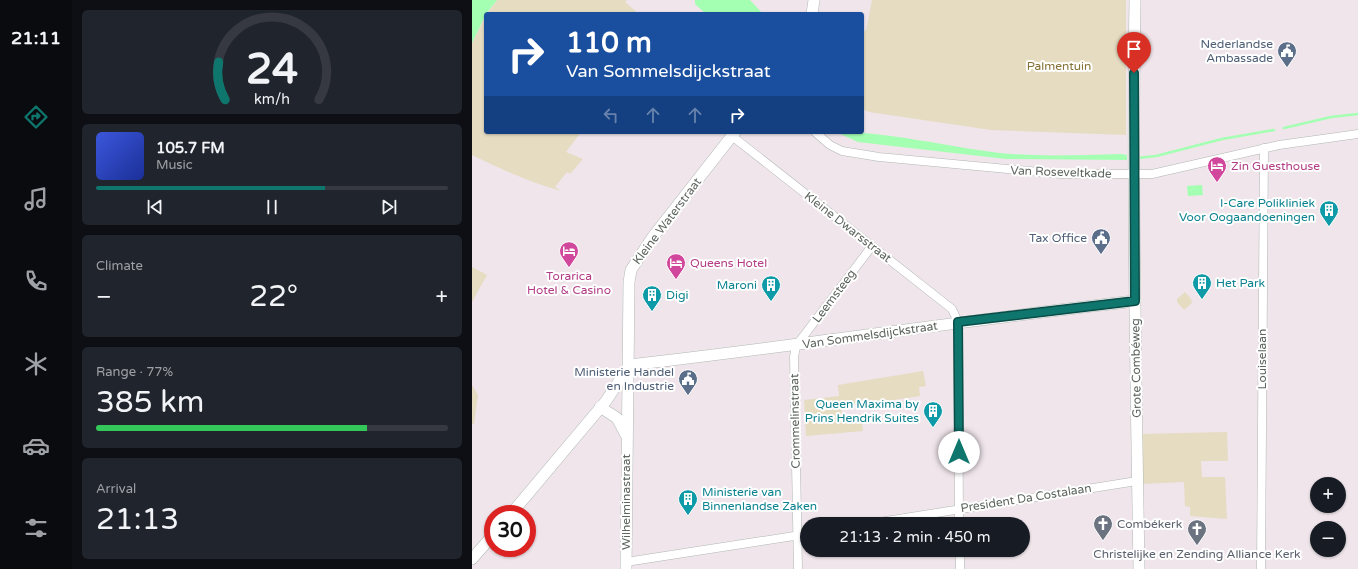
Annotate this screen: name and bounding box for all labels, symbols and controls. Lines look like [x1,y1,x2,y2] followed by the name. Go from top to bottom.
[566,26,652,60] text: 110 m
[11,27,61,49] text: 21:11
[500,28,552,80] icon: right
[1117,32,1151,73] pin
[1201,37,1273,65] place label: Nederlandse Ambassade
[1123,38,1145,60] icon: arrive
[1276,40,1298,68] public building icon: Nederlandse Ambassade
[246,45,298,95] text: 24
[1027,59,1091,73] park label: Palmentuin
[566,60,771,82] text: Van Sommelsdijckstraat
[254,91,290,108] text: km/h
[22,103,50,131] icon: directions
[600,104,622,126] icon: left
[642,104,664,126] icon: ahead
[684,104,706,126] icon: ahead
[726,104,748,126] icon: right
[156,139,225,157] text: 105.7 FM
[1206,155,1228,183] hotel icon: Zin Guesthouse
[156,157,193,173] text: Music
[1231,159,1320,173] place label: Zin Guesthouse
[1010,163,1112,181] street label: Van Roseveltkade
[630,175,704,267] street label: Kleine Waterstraat
[22,185,50,213] icon: music
[802,189,895,266] street label: Kleine Dwarsstraat
[144,196,166,218] icon: previous
[261,196,283,218] icon: pause
[378,196,400,218] icon: next
[1179,196,1315,224] place label: I-Care Polikliniek Voor Oogaandoeningen
[1318,199,1340,227] building icon: I-Care Polikliniek Voor Oogaandoeningen
[1090,227,1112,255] public building icon: Tax Office
[1029,231,1087,245] place label: Tax Office
[558,240,580,268] hotel icon: Torarica Hotel & Casino
[665,252,687,280] hotel icon: Queens Hotel
[690,256,767,270] place label: Queens Hotel
[96,258,143,274] text: Climate
[22,267,50,295] icon: phone
[809,267,859,325] street label: Leemsteeg
[527,269,611,297] place label: Torarica Hotel & Casino
[1191,272,1213,300] building icon: Het Park
[760,274,782,302] building icon: Maroni
[1216,276,1265,290] place label: Het Park
[249,278,298,315] text: 22°
[717,278,757,292] place label: Maroni
[96,284,112,310] text: −
[436,284,448,310] text: +
[641,284,663,312] building icon: Digi
[666,288,688,302] place label: Digi
[1128,318,1144,418] street label: Grote Combéweg
[801,319,939,351] street label: Van Sommelsdijckstraat
[1255,329,1269,389] street label: Louiselaan
[22,350,50,378] icon: climate
[96,364,173,380] text: Range · 77%
[574,365,674,393] place label: Ministerie Handel en Industrie
[677,368,699,396] public building icon: Ministerie Handel en Industrie
[787,373,803,469] street label: Crommelinstraat
[96,384,204,421] text: 385 km
[805,397,920,425] place label: Queen Maxima by Prins Hendrik Suites
[922,400,944,428] building icon: Queen Maxima by Prins Hendrik Suites
[938,431,980,473] position arrow
[22,432,50,460] icon: car
[619,454,633,550] street label: Wilhelminastraat
[1310,477,1346,557] map controls
[1310,477,1346,513] button: +
[96,481,136,497] text: Arrival
[960,481,1092,515] street label: President Da Costalaan
[702,485,817,513] place label: Ministerie van Binnenlandse Zaken
[677,488,699,516] building icon: Ministerie van Binnenlandse Zaken
[96,501,179,538] text: 21:13
[484,505,536,557] speed limit sign: 30
[1092,513,1114,541] church icon: Combékerk
[22,514,50,542] icon: filters
[1117,517,1183,531] place label: Combékerk
[1186,518,1208,546] church icon: Christelijke en Zending Alliance Kerk
[1310,521,1346,557] button: −
[840,528,990,546] text: 21:13 · 2 min · 450 m
[1093,547,1301,561] place label: Christelijke en Zending Alliance Kerk

